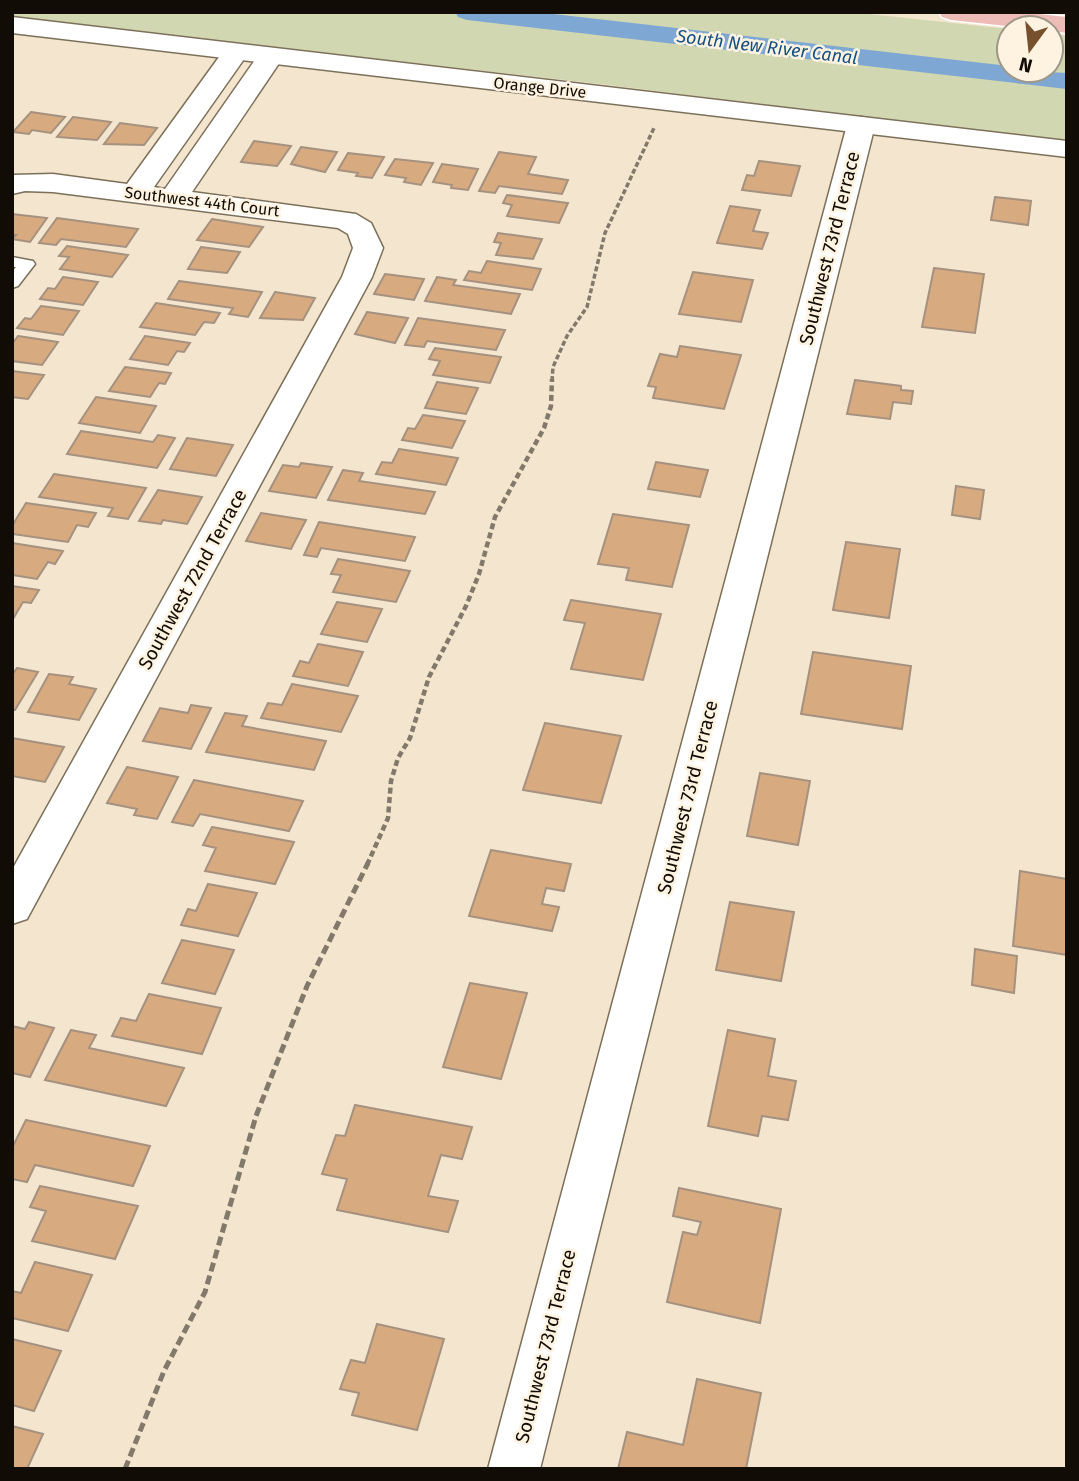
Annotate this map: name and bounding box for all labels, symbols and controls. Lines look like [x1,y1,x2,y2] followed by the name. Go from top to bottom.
[995,14,1065,84] north arrow
[674,25,859,69] water label: South New River Canal
[1017,52,1035,78] text: N
[493,73,587,102] street label: Orange Drive
[794,149,865,347] street label: Southwest 73rd Terrace
[123,183,281,220] street label: Southwest 44th Court
[133,485,252,674] street label: Southwest 72nd Terrace
[652,698,723,896] street label: Southwest 73rd Terrace
[510,1247,581,1445] street label: Southwest 73rd Terrace

